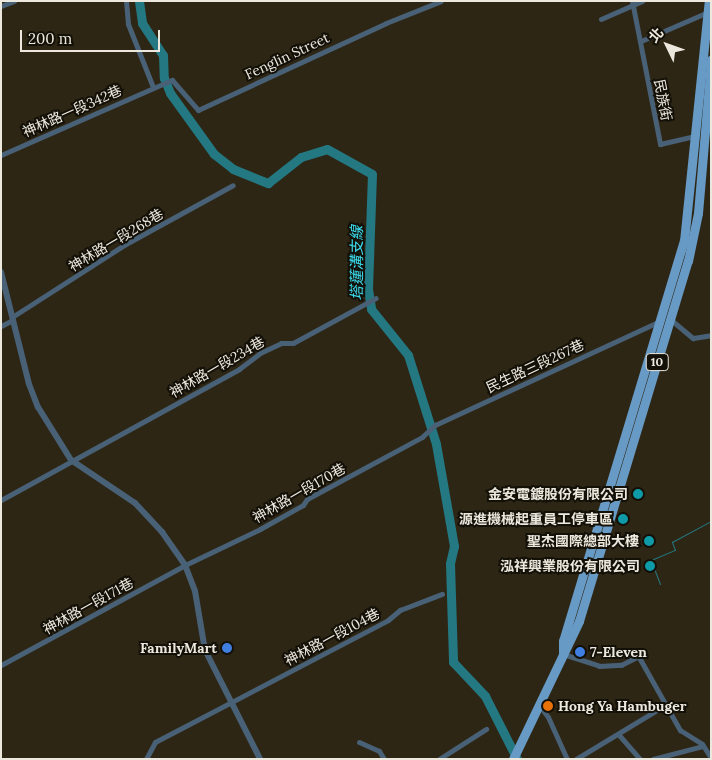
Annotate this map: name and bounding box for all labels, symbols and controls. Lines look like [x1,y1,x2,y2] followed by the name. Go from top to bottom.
[22,20,162,52] scale bar
[642,20,692,70] north arrow
[644,24,667,46] text: 北
[28,29,72,48] text: 200 m
[242,29,332,83] street label: Fenglin Street
[651,78,675,122] street label: 民族街
[20,82,124,140] street label: 神林路一段342巷
[66,205,166,275] street label: 神林路一段268巷
[348,226,366,300] water label: 塔蓮溝支線
[167,333,267,401] street label: 神林路一段234巷
[483,336,587,396] street label: 民生路三段267巷
[644,352,670,372] road number: 10
[250,460,348,526] street label: 神林路一段170巷
[488,486,628,502] place label: 金安電鍍股份有限公司
[632,488,644,500] marker: 金安電鍍股份有限公司
[459,511,613,527] place label: 源進機械起重員工停車區
[617,513,629,525] marker: 源進機械起重員工停車區
[527,533,639,549] place label: 聖杰國際總部大樓
[643,535,655,547] marker: 聖杰國際總部大樓
[500,558,640,574] place label: 泓祥興業股份有限公司
[644,560,656,572] marker: 泓祥興業股份有限公司
[40,574,136,638] street label: 神林路一段171巷
[282,605,382,669] street label: 神林路一段104巷
[140,640,217,656] place label: FamilyMart
[221,642,233,654] marker: FamilyMart
[590,644,647,660] place label: 7-Eleven
[574,646,586,658] marker: 7-Eleven
[558,698,686,714] place label: Hong Ya Hambuger
[542,700,554,712] marker: Hong Ya Hambuger

